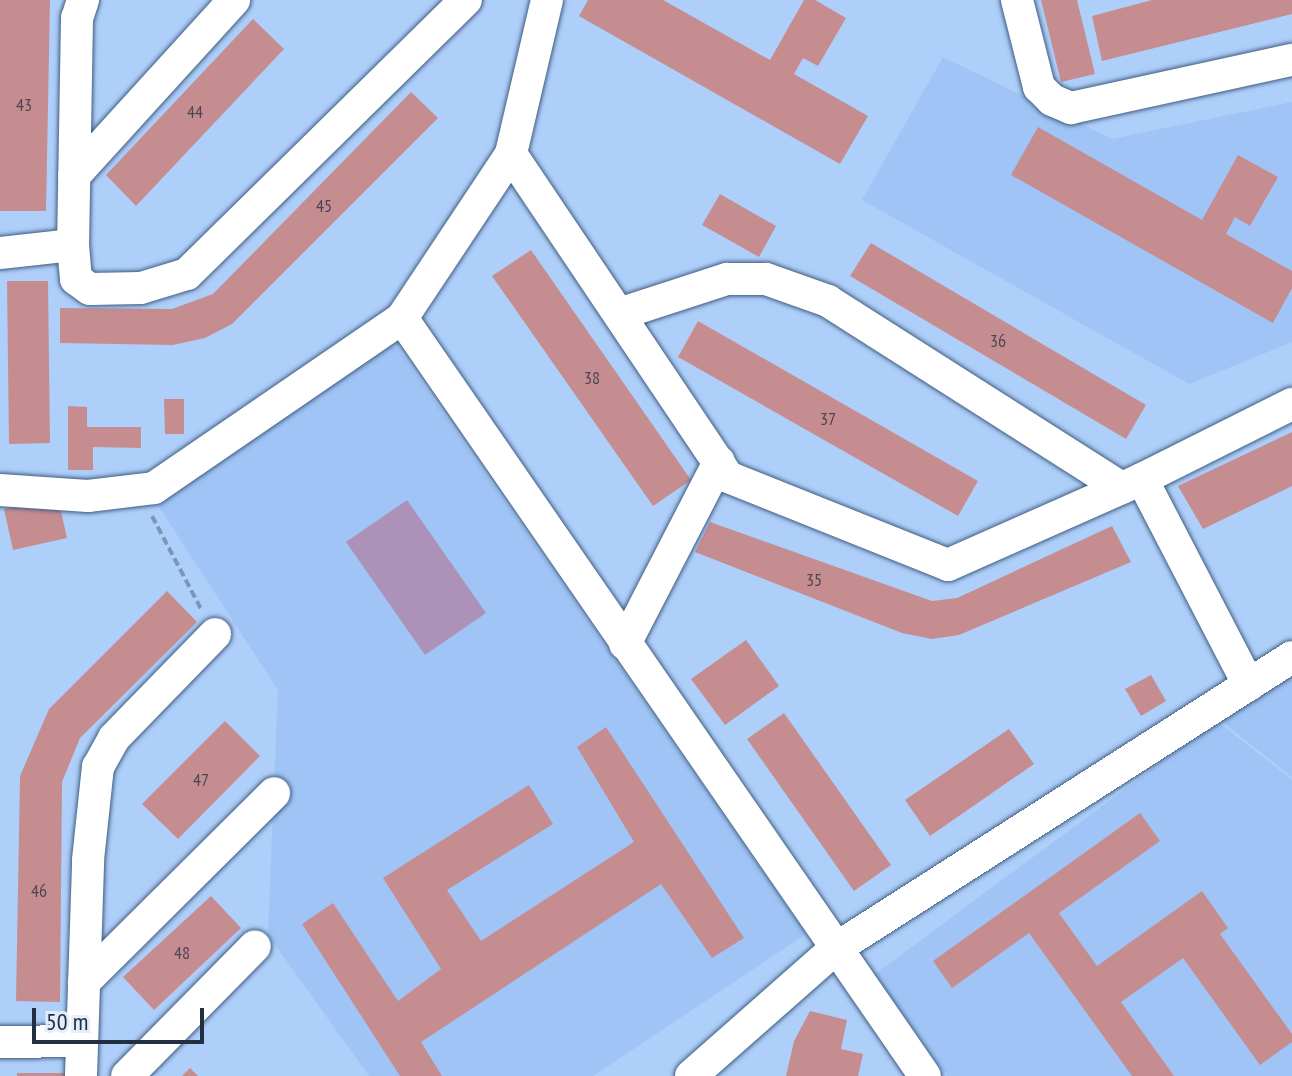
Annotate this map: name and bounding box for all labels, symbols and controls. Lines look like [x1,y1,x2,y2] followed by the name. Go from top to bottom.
[16,94,32,116] house number: 43
[187,101,203,123] house number: 44
[316,195,332,217] house number: 45
[990,330,1006,352] house number: 36
[584,367,600,389] house number: 38
[820,408,836,430] house number: 37
[806,569,822,591] house number: 35
[193,769,209,791] house number: 47
[31,880,47,902] house number: 46
[174,942,190,964] house number: 48
[36,992,208,1042] scale bar
[46,1006,88,1037] text: 50 m

